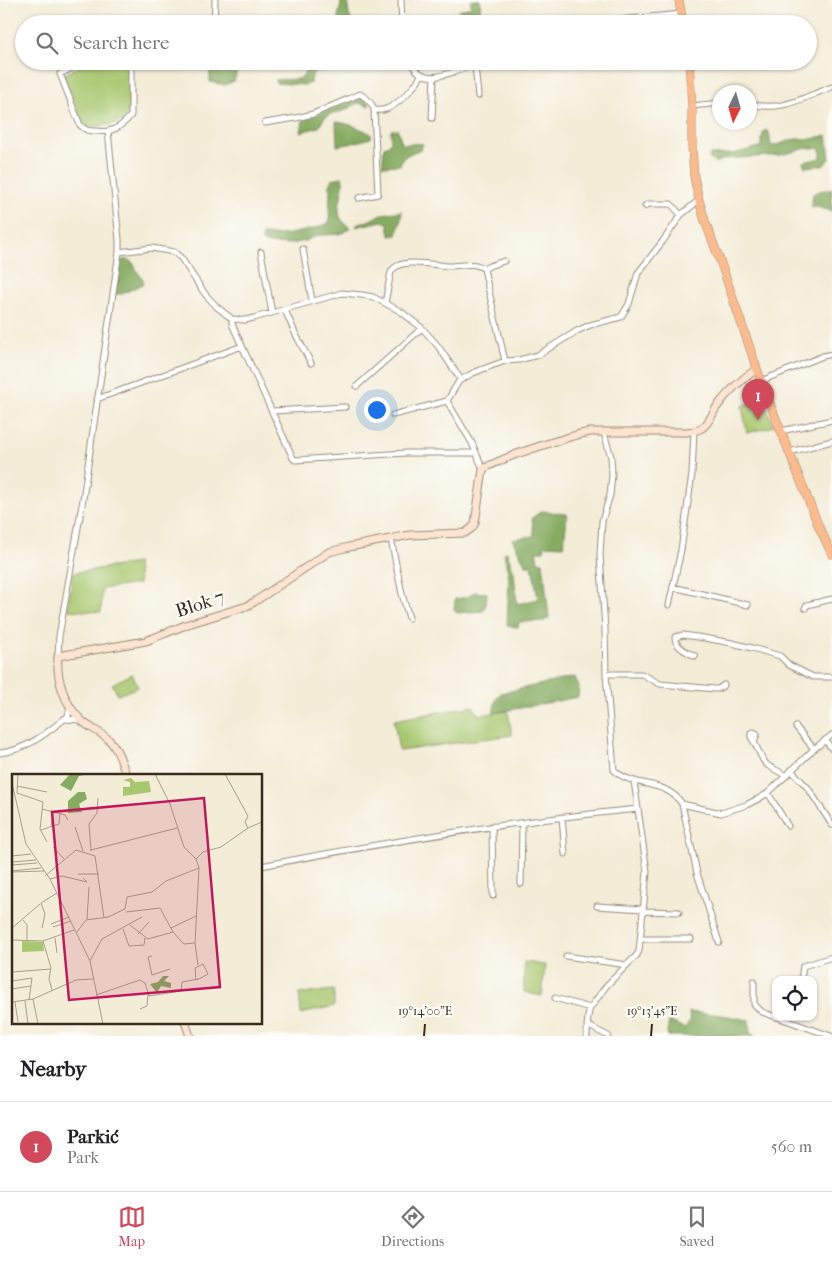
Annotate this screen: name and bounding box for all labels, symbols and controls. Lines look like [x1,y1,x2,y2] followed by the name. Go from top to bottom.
[15,15,817,70] search box
[33,29,61,57] icon: search
[73,32,169,54] text: Search here
[712,85,757,130] north arrow
[742,379,774,420] pin: 1
[364,397,390,423] your location
[173,586,227,622] street label: Blok 7
[12,774,262,1024] inset map
[772,976,817,1021] map controls
[772,976,817,1021] button: locate
[398,1004,452,1018] text: 19°14'00"E
[627,1004,677,1018] text: 19°13'45"E
[20,1057,86,1081] text: Nearby
[67,1126,119,1148] text: Parkić
[33,1137,39,1156] text: 1
[771,1137,812,1156] text: 560 m
[67,1148,99,1167] text: Park
[118,1203,146,1250] tab: Map
[381,1203,444,1250] tab: Directions
[680,1203,714,1250] tab: Saved

